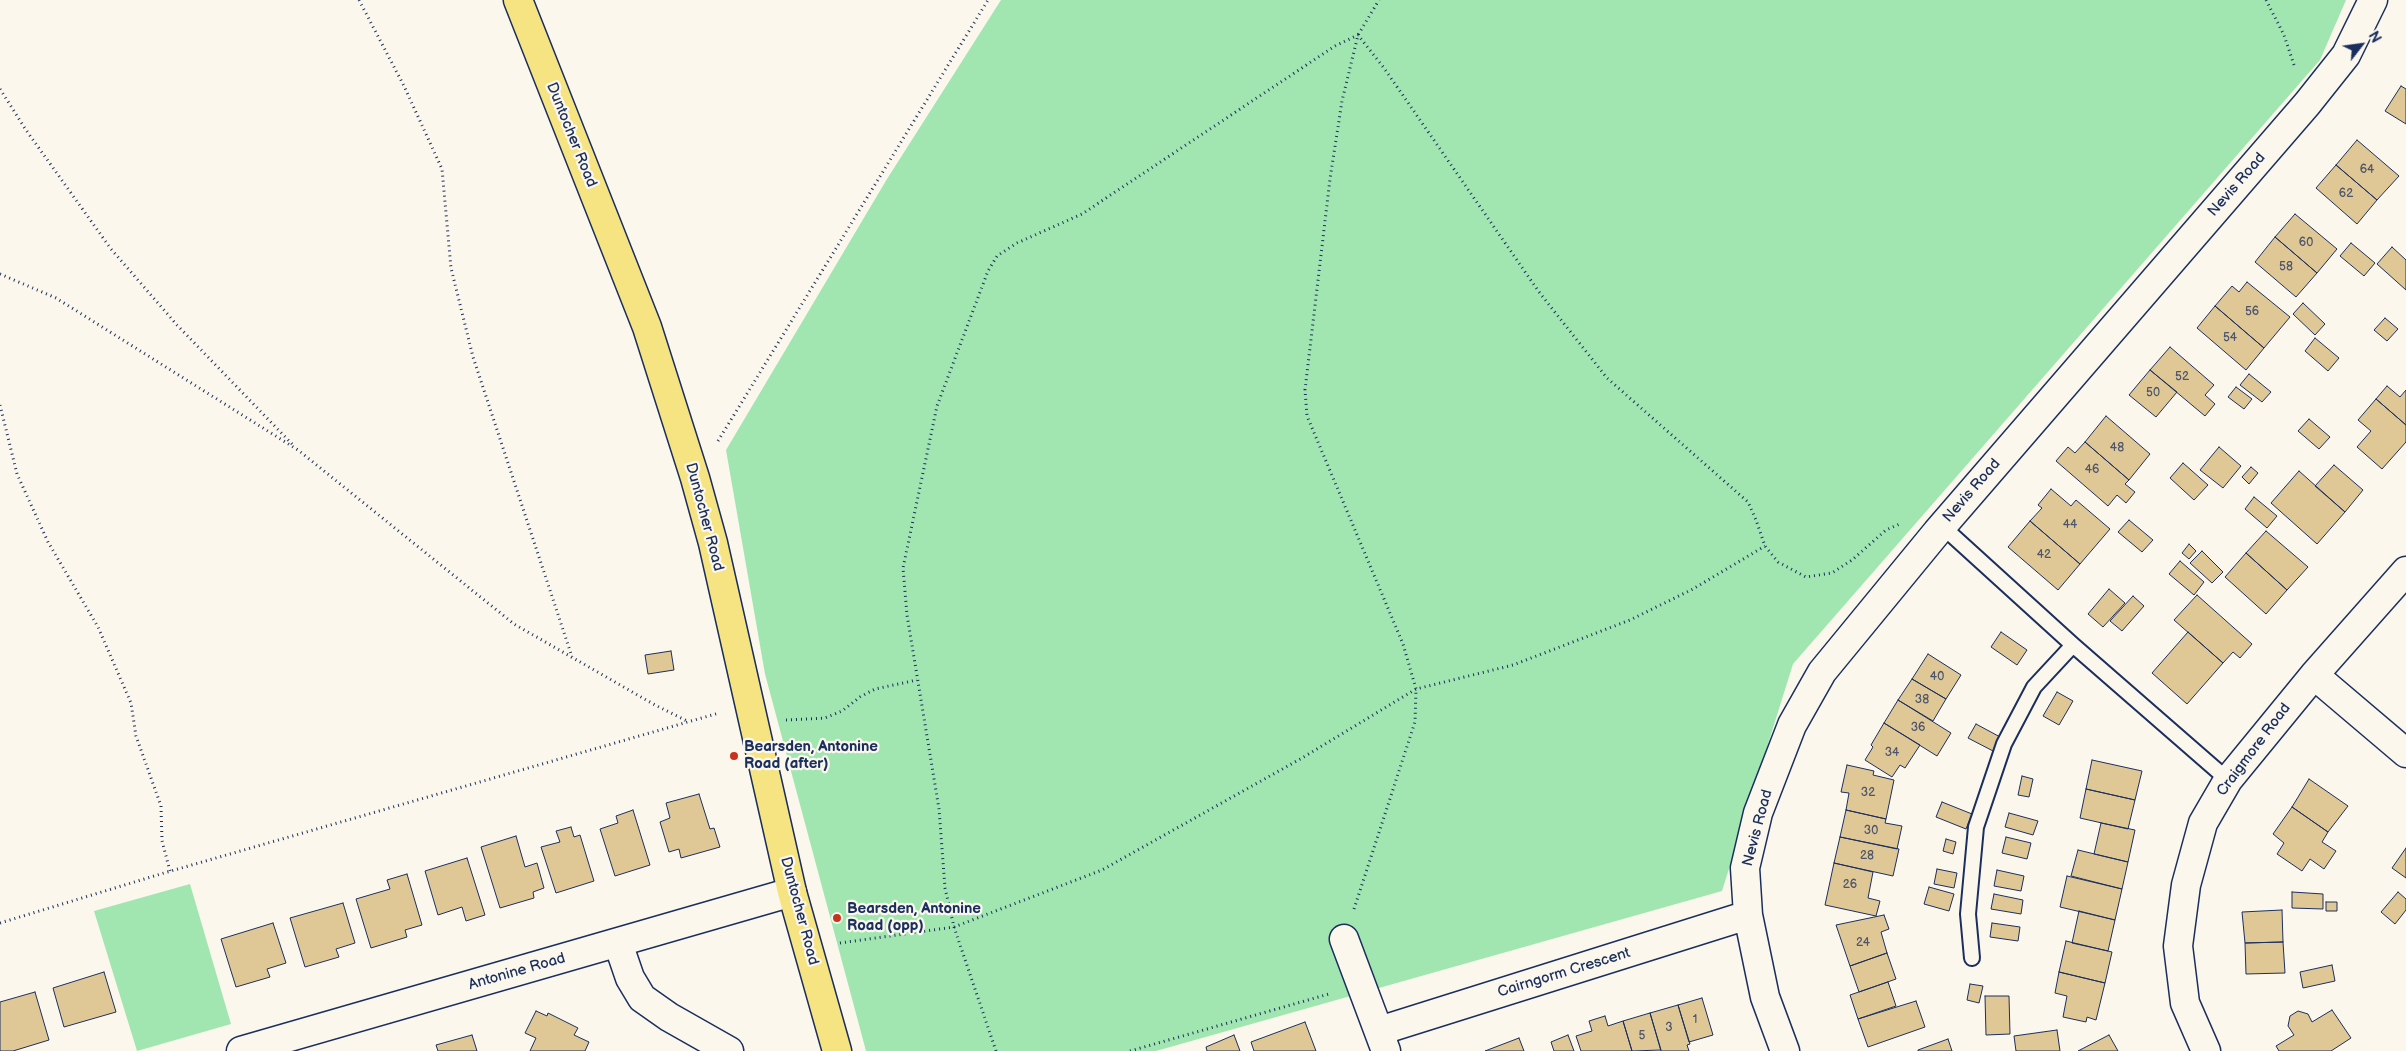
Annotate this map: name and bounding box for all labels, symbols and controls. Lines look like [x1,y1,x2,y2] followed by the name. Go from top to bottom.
[2336,20,2386,70] north arrow
[2364,28,2384,46] text: N
[542,80,600,190] street label: Duntocher Road
[2204,149,2270,221] street label: Nevis Road
[2360,163,2374,177] house number: 64
[2339,187,2353,201] house number: 62
[2299,236,2313,250] house number: 60
[2279,260,2293,274] house number: 58
[2245,305,2259,319] house number: 56
[2223,331,2237,345] house number: 54
[2175,370,2189,384] house number: 52
[2146,386,2160,400] house number: 50
[2110,441,2124,455] house number: 48
[1939,455,2005,527] street label: Nevis Road
[681,461,727,573] street label: Duntocher Road
[2085,463,2099,477] house number: 46
[2063,518,2077,532] house number: 44
[2037,548,2051,562] house number: 42
[1930,670,1944,684] house number: 40
[1915,693,1929,707] house number: 38
[2213,700,2295,800] street label: Craigmore Road
[1911,721,1925,735] house number: 36
[744,738,878,773] place label: Bearsden, Antonine Road (after)
[1885,746,1899,760] house number: 34
[728,750,740,762] marker: Bearsden, Antonine Road (after)
[1861,786,1875,800] house number: 32
[1739,788,1777,868] street label: Nevis Road
[1864,824,1878,838] house number: 30
[1860,849,1874,863] house number: 28
[776,855,822,967] street label: Duntocher Road
[1843,878,1857,892] house number: 26
[847,900,981,935] place label: Bearsden, Antonine Road (opp)
[831,912,843,924] marker: Bearsden, Antonine Road (opp)
[1856,936,1870,950] house number: 24
[1496,944,1632,1002] street label: Cairngorm Crescent
[466,950,568,994] street label: Antonine Road
[1693,1013,1697,1027] house number: 1
[1665,1021,1673,1035] house number: 3
[1639,1029,1645,1043] house number: 5

